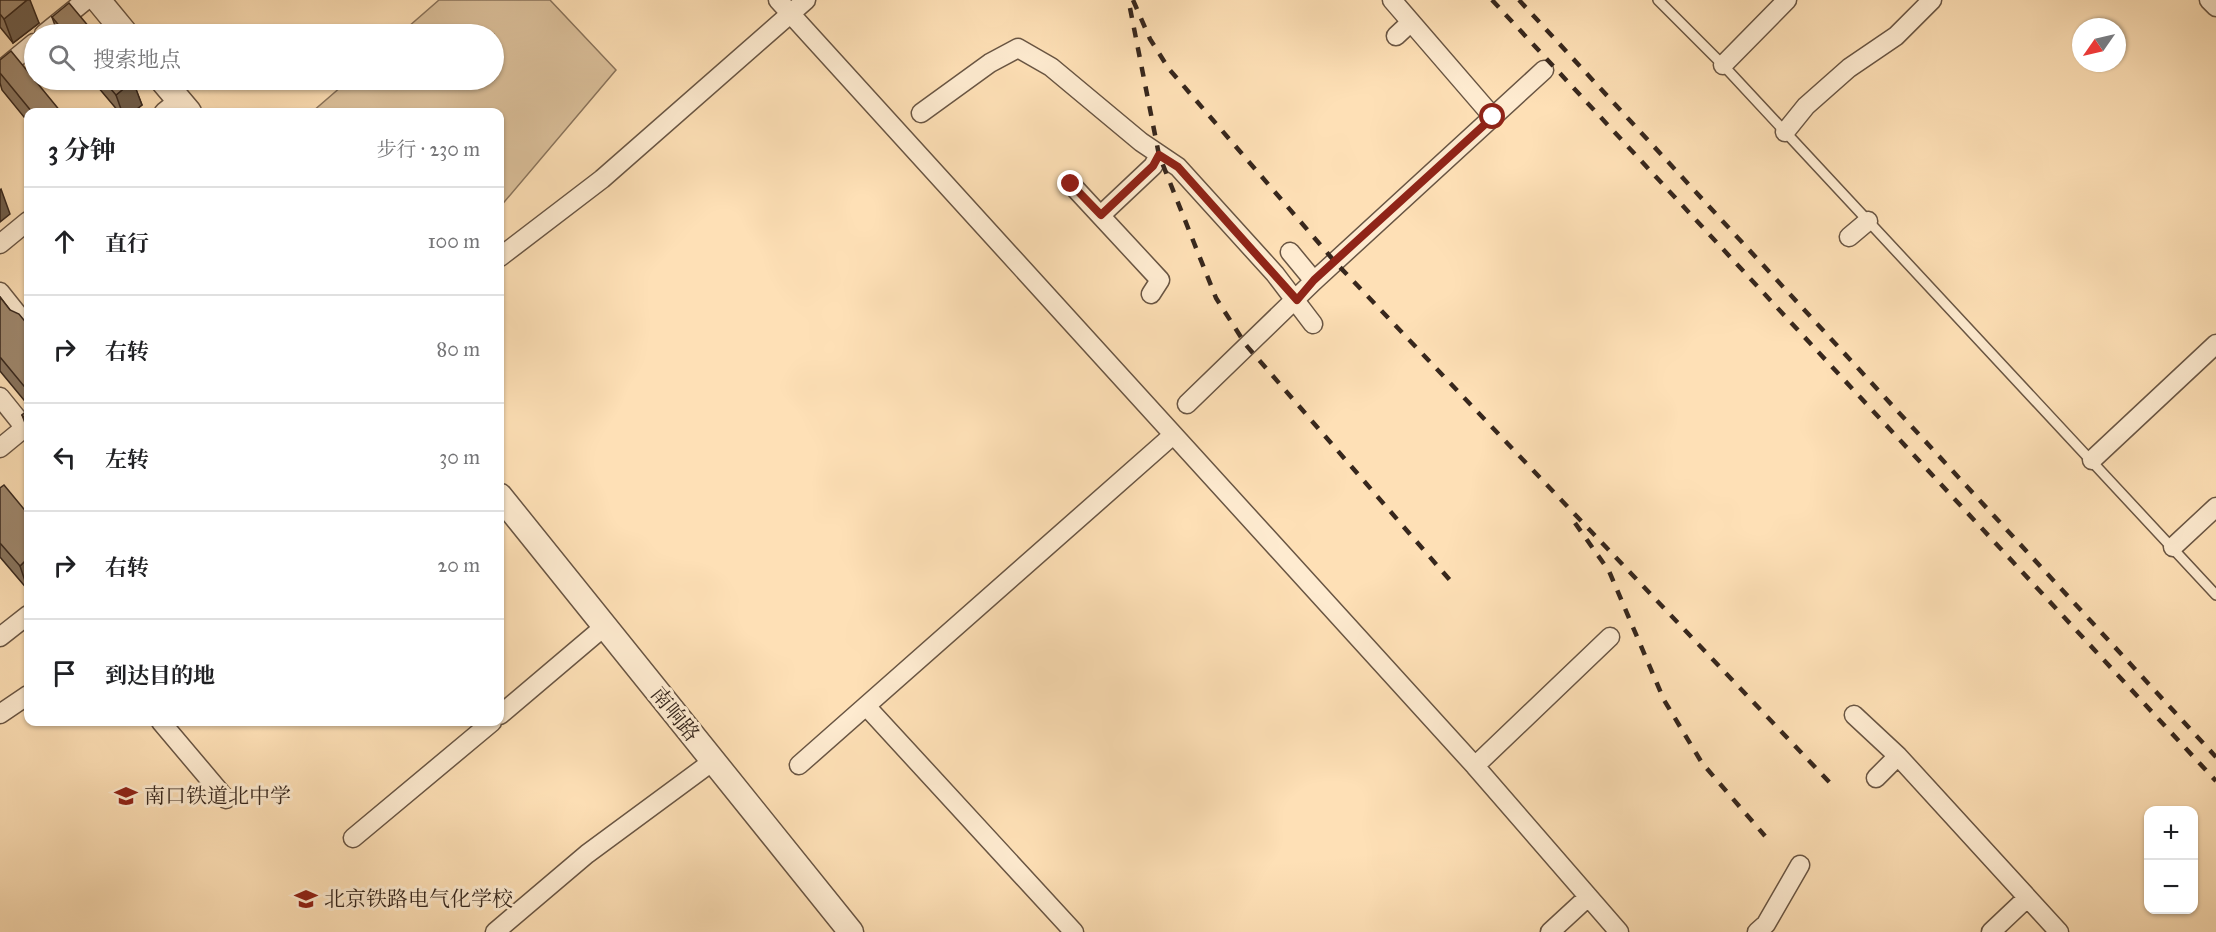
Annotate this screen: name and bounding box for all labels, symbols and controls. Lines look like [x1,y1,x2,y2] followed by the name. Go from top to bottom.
[2072,18,2126,72] north arrow
[24,24,504,90] search box
[45,41,78,74] icon: search
[93,46,181,73] text: 搜索地点
[1479,103,1505,129] route start
[48,134,116,166] text: 3 分钟
[376,137,480,161] text: 步行 · 230 m
[1057,170,1083,196] route end
[48,225,81,258] icon: ahead
[428,229,480,253] text: 100 m
[105,230,149,257] text: 直行
[48,333,81,366] icon: right
[437,337,480,361] text: 80 m
[105,338,149,365] text: 右转
[48,441,81,474] icon: left
[439,445,480,469] text: 30 m
[105,446,149,473] text: 左转
[48,549,81,582] icon: right
[437,553,480,577] text: 20 m
[105,554,149,581] text: 右转
[48,657,81,690] icon: arrive
[105,662,215,689] text: 到达目的地
[645,681,705,747] street label: 南响路
[113,783,139,809] school or university icon: 南口铁道北中学
[144,783,291,809] place label: 南口铁道北中学
[2144,806,2198,914] map controls
[2144,806,2198,860] button: +
[2144,860,2198,914] button: −
[293,886,319,912] school or university icon: 北京铁路电气化学校
[324,886,513,912] place label: 北京铁路电气化学校

